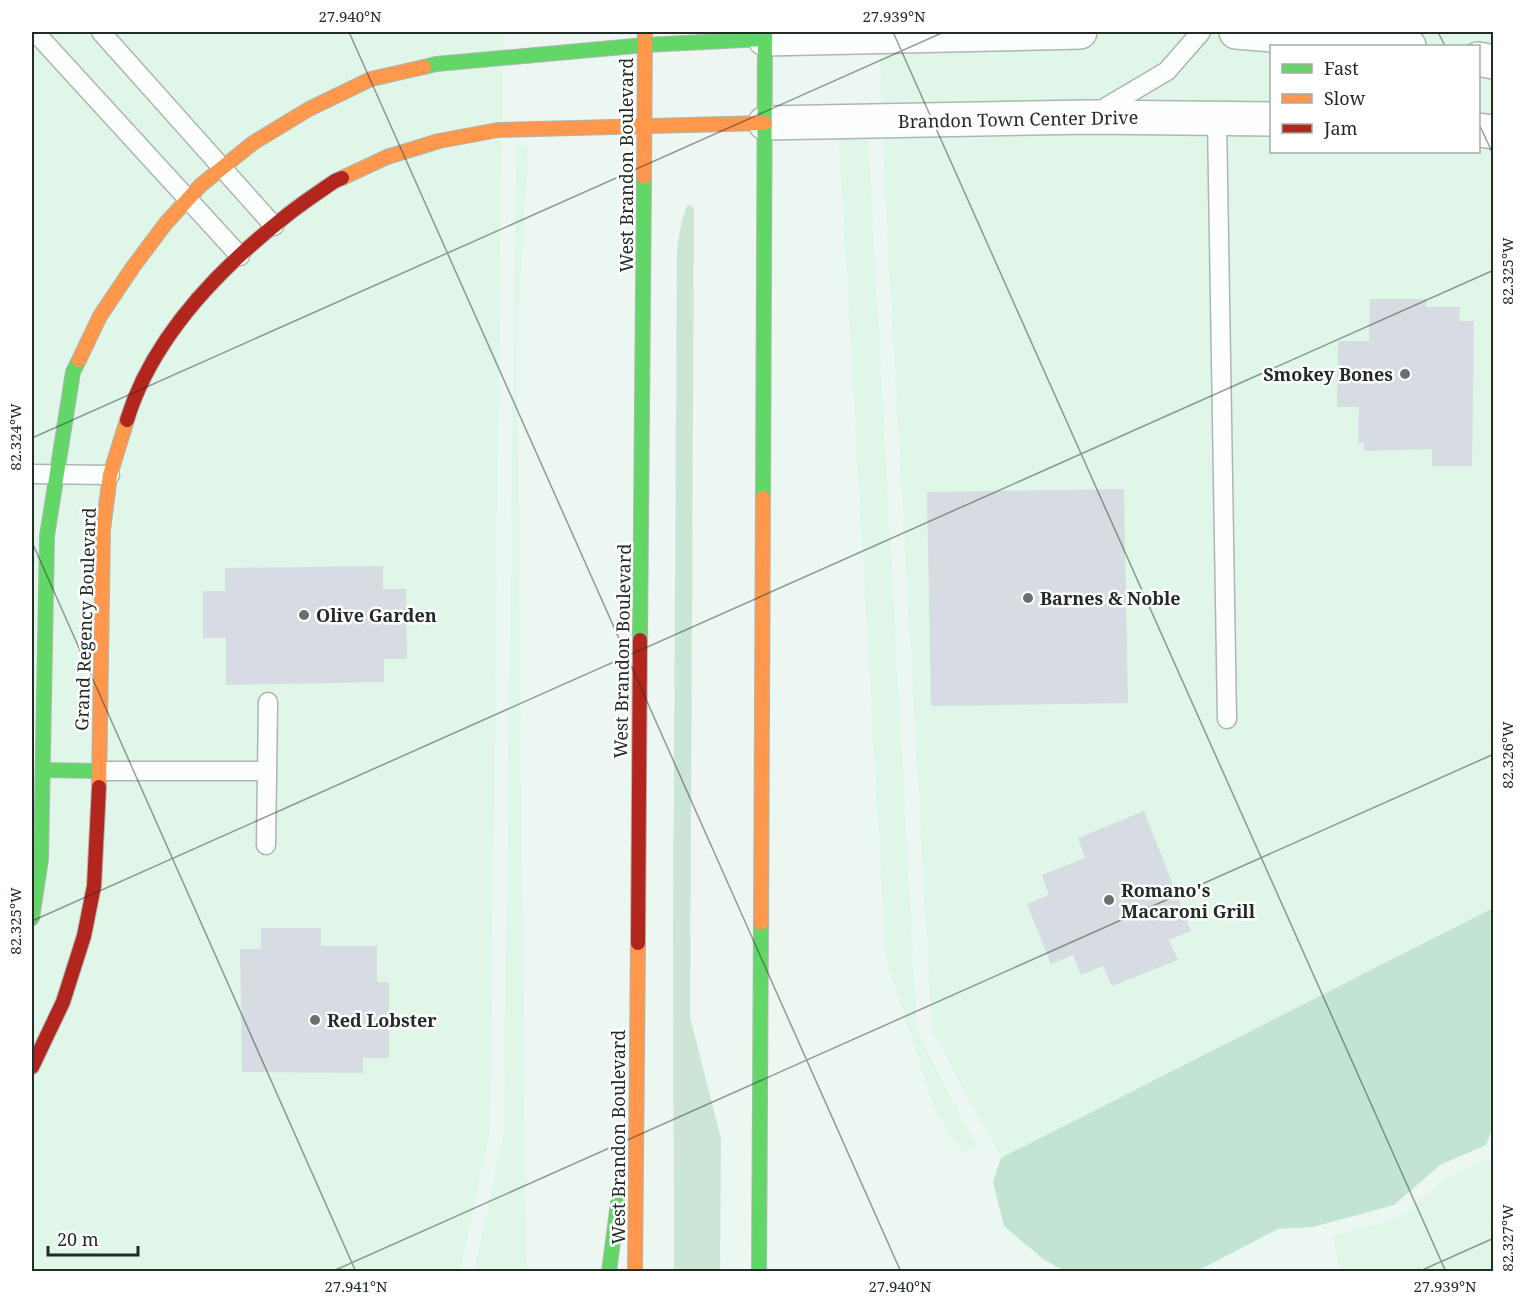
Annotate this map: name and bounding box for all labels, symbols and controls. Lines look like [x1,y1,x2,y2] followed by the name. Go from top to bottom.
[318,6,382,26] text: 27.940°N
[862,6,926,26] text: 27.939°N
[1270,45,1480,153] legend
[1324,56,1359,80] text: Fast
[614,58,638,272] street label: West Brandon Boulevard
[1324,86,1366,110] text: Slow
[898,105,1138,133] street label: Brandon Town Center Drive
[1323,116,1358,140] text: Jam
[1497,237,1517,305] text: 82.325°W
[1263,362,1393,386] place label: Smokey Bones
[1398,367,1412,381] marker: Smokey Bones
[5,403,25,471] text: 82.324°W
[69,507,101,731] street label: Grand Regency Boulevard
[608,543,636,759] street label: West Brandon Boulevard
[1040,586,1181,610] place label: Barnes & Noble
[1021,591,1035,605] marker: Barnes & Noble
[316,603,437,627] place label: Olive Garden
[297,608,311,622] marker: Olive Garden
[1497,721,1517,789] text: 82.326°W
[1121,878,1256,923] place label: Romano's Macaroni Grill
[5,887,25,955] text: 82.325°W
[1102,893,1116,907] marker: Romano's Macaroni Grill
[327,1008,437,1032] place label: Red Lobster
[308,1013,322,1027] marker: Red Lobster
[606,1030,630,1244] street label: West Brandon Boulevard
[1497,1204,1517,1272] text: 82.327°W
[48,1219,138,1257] scale bar
[57,1227,99,1251] text: 20 m
[324,1276,388,1296] text: 27.941°N
[868,1276,932,1296] text: 27.940°N
[1413,1276,1477,1296] text: 27.939°N

